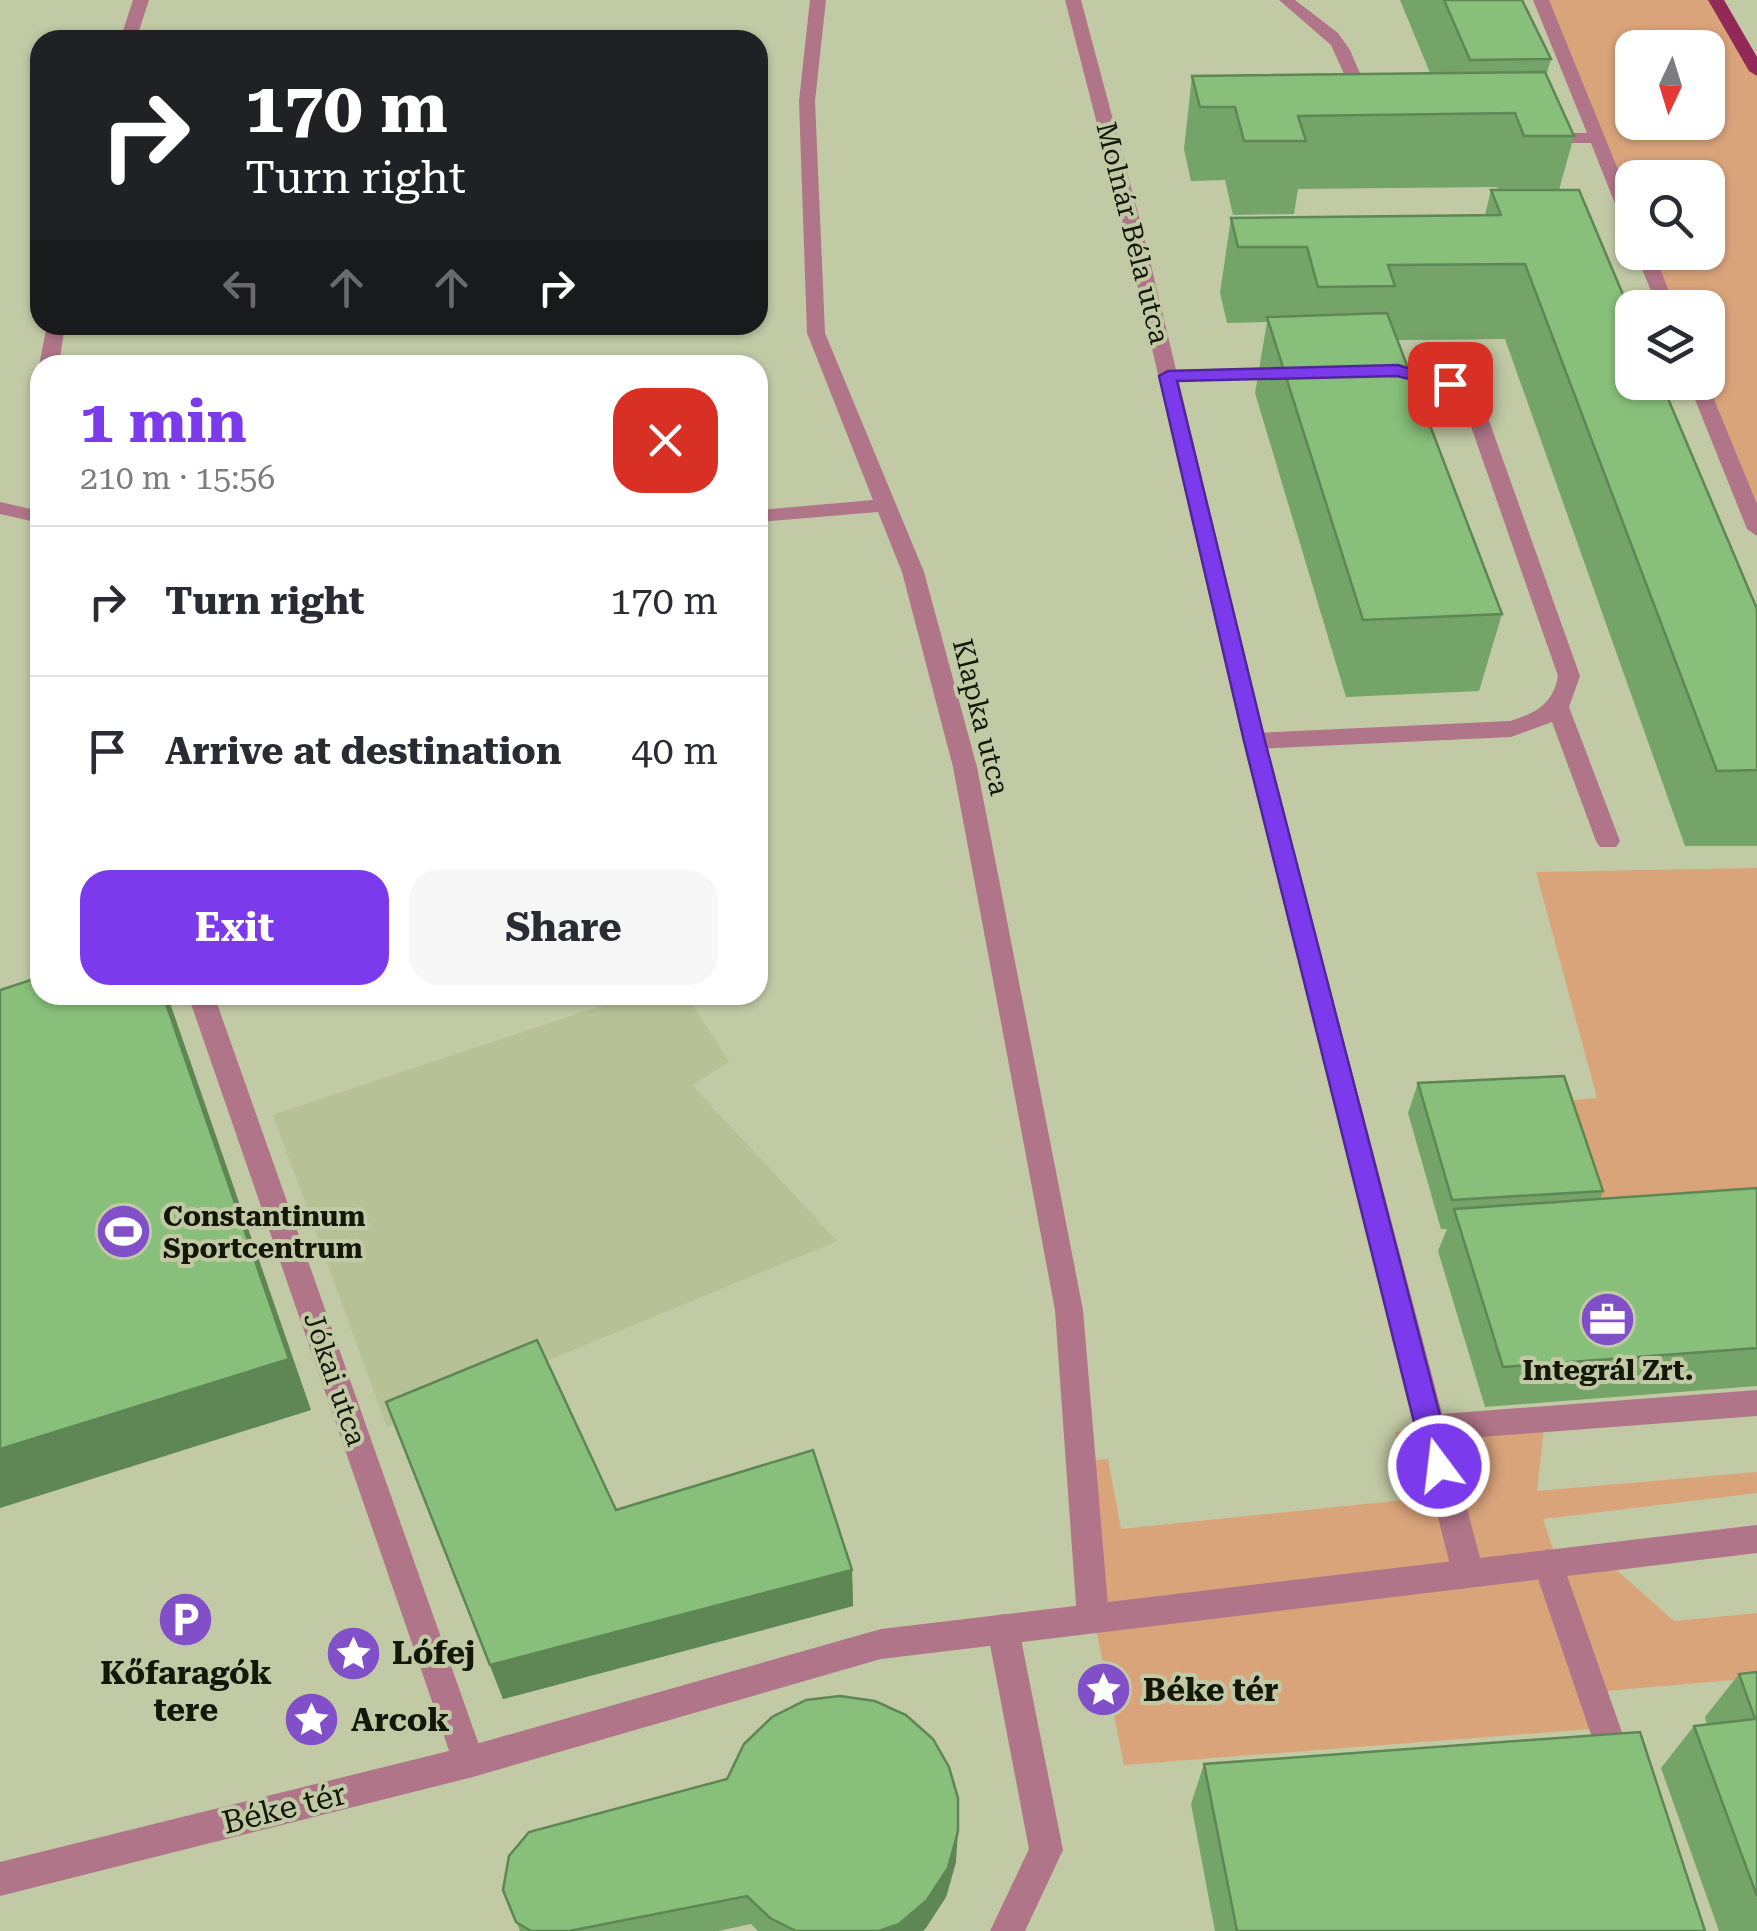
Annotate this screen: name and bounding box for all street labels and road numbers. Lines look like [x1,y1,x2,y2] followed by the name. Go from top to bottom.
[1089,119,1177,347] street label: Molnár Béla utca
[946,635,1016,799] street label: Klapka utca
[297,1308,373,1450] street label: Jókai utca
[218,1774,350,1842] street label: Béke tér

